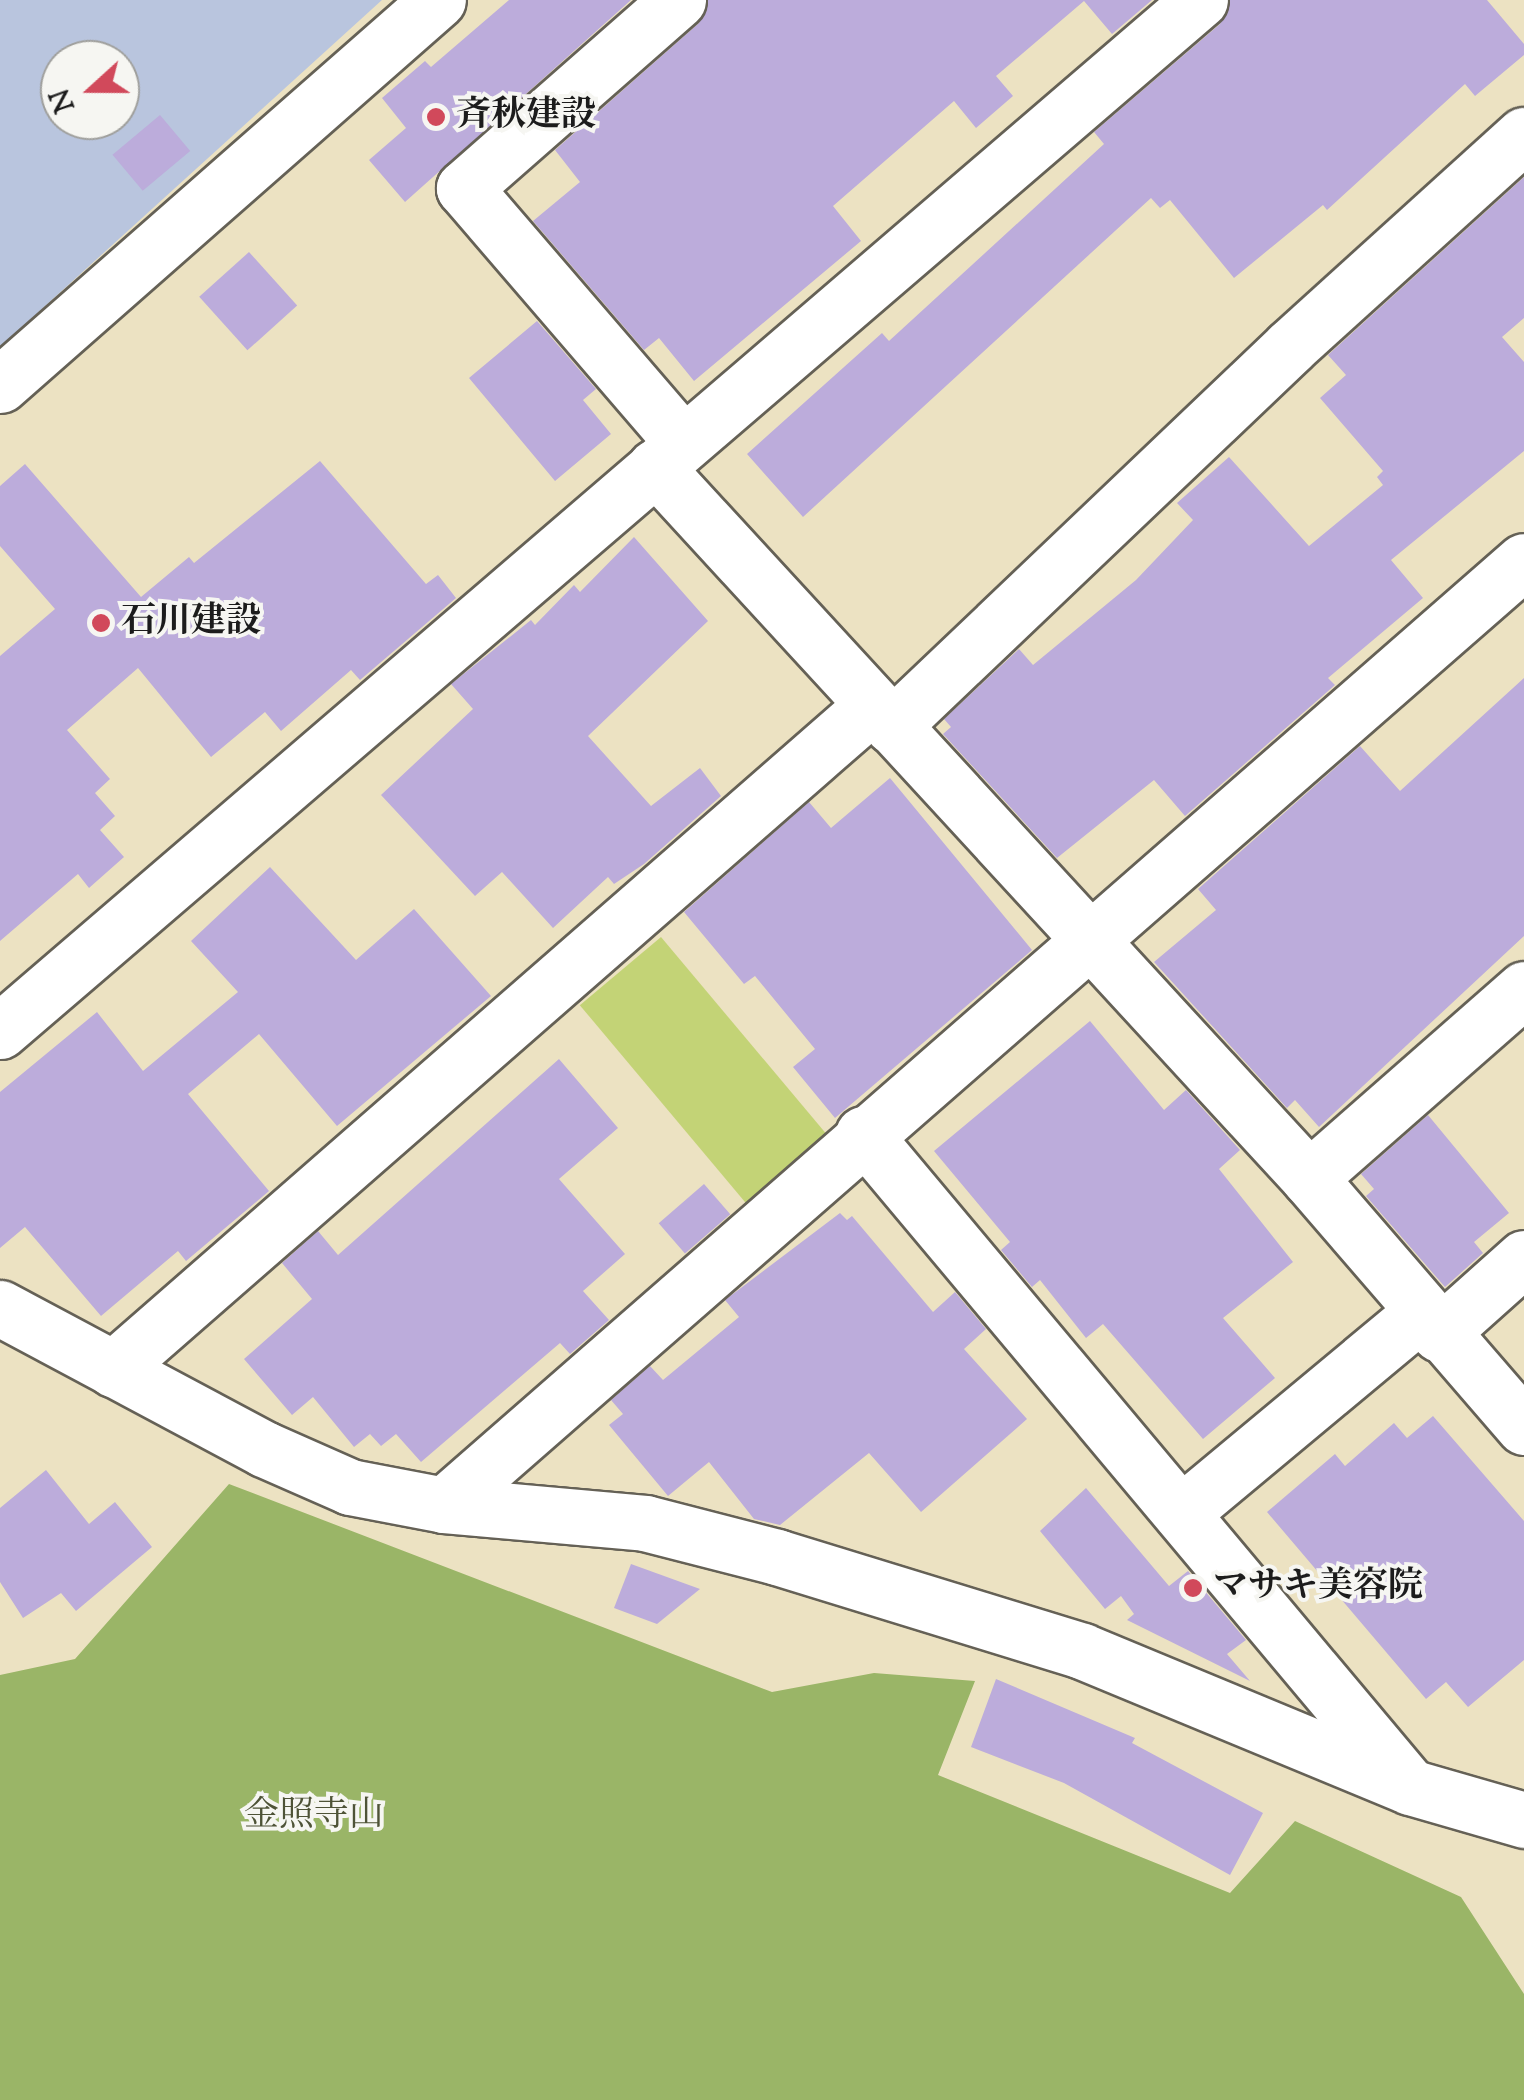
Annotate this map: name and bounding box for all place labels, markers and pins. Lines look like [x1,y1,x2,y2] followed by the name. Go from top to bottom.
[456,96,596,138] place label: 斉秋建設
[425,106,447,128] marker: 斉秋建設
[121,602,261,644] place label: 石川建設
[90,612,112,634] marker: 石川建設
[1213,1567,1423,1609] place label: マサキ美容院
[1182,1577,1204,1599] marker: マサキ美容院

